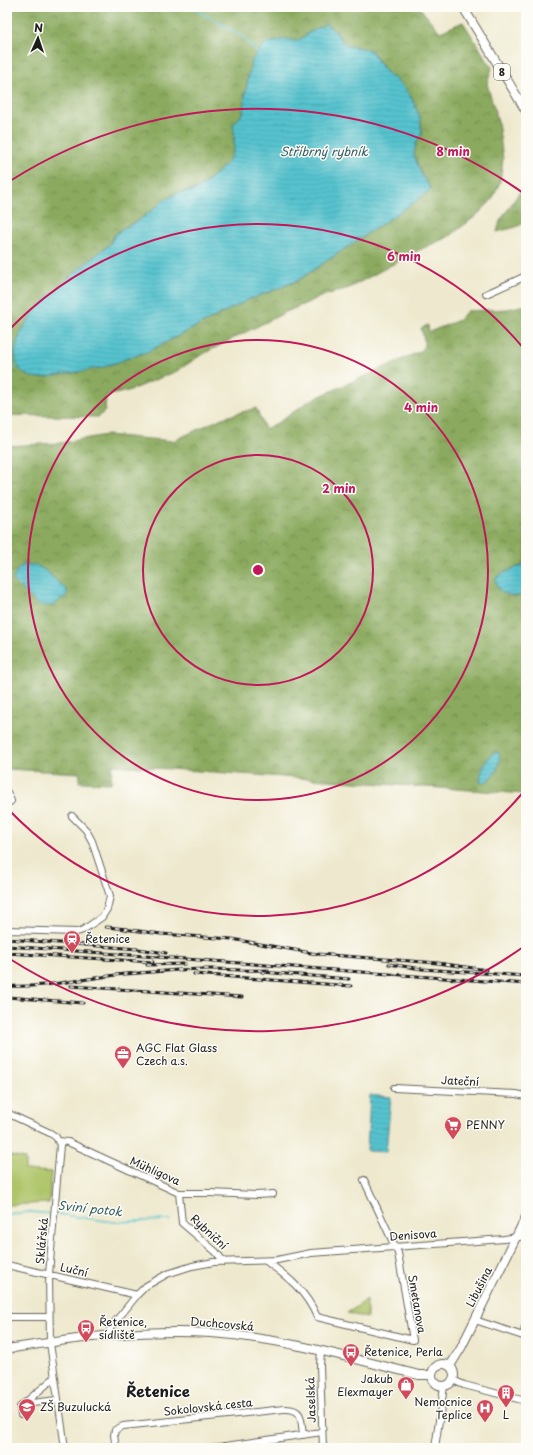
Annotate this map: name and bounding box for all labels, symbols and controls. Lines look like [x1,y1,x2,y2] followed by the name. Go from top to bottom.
[18,18,58,58] north arrow
[34,19,44,36] text: N
[494,64,510,80] road number: 8
[280,142,369,160] water label: Stříbrný rybník
[436,142,470,160] text: 8 min
[387,247,421,265] text: 6 min
[404,398,438,416] text: 4 min
[322,479,356,497] text: 2 min
[251,563,265,577] centre of rings
[62,929,82,954] station icon: Řetenice
[85,930,130,947] place label: Řetenice
[136,1039,217,1069] place label: AGC Flat Glass Czech a.s.
[113,1044,133,1069] office icon: AGC Flat Glass Czech a.s.
[441,1071,480,1090] street label: Jateční
[443,1115,463,1140] supermarket icon: PENNY
[466,1116,505,1133] place label: PENNY
[127,1152,183,1189] street label: Mühligova
[57,1196,124,1220] water label: Sviní potok
[187,1210,232,1254] street label: Rybniční
[31,1217,52,1265] street label: Sklářská
[389,1224,437,1245] street label: Denisova
[59,1258,90,1281] street label: Luční
[461,1264,496,1310] street label: Libušina
[404,1273,431,1335] street label: Smetanova
[189,1312,255,1335] street label: Duchcovská
[99,1313,147,1343] place label: Řetenice, sídliště
[76,1318,96,1343] bus stop icon: Řetenice, sídliště
[341,1342,361,1367] bus stop icon: Řetenice, Perla
[364,1343,443,1360] place label: Řetenice, Perla
[337,1370,394,1400] place label: Jakub Elexmayer
[396,1375,416,1400] shop icon: Jakub Elexmayer
[301,1377,320,1423] street label: Jaselská
[126,1379,190,1402] district label: Řetenice
[496,1383,516,1408] building icon: L
[163,1393,253,1420] street label: Sokolovská cesta
[414,1393,472,1423] place label: Nemocnice Teplice
[17,1397,37,1422] school or university icon: ZŠ Buzulucká
[40,1398,111,1415] place label: ZŠ Buzulucká
[475,1398,495,1423] hospital icon: Nemocnice Teplice
[503,1406,510,1423] place label: L

